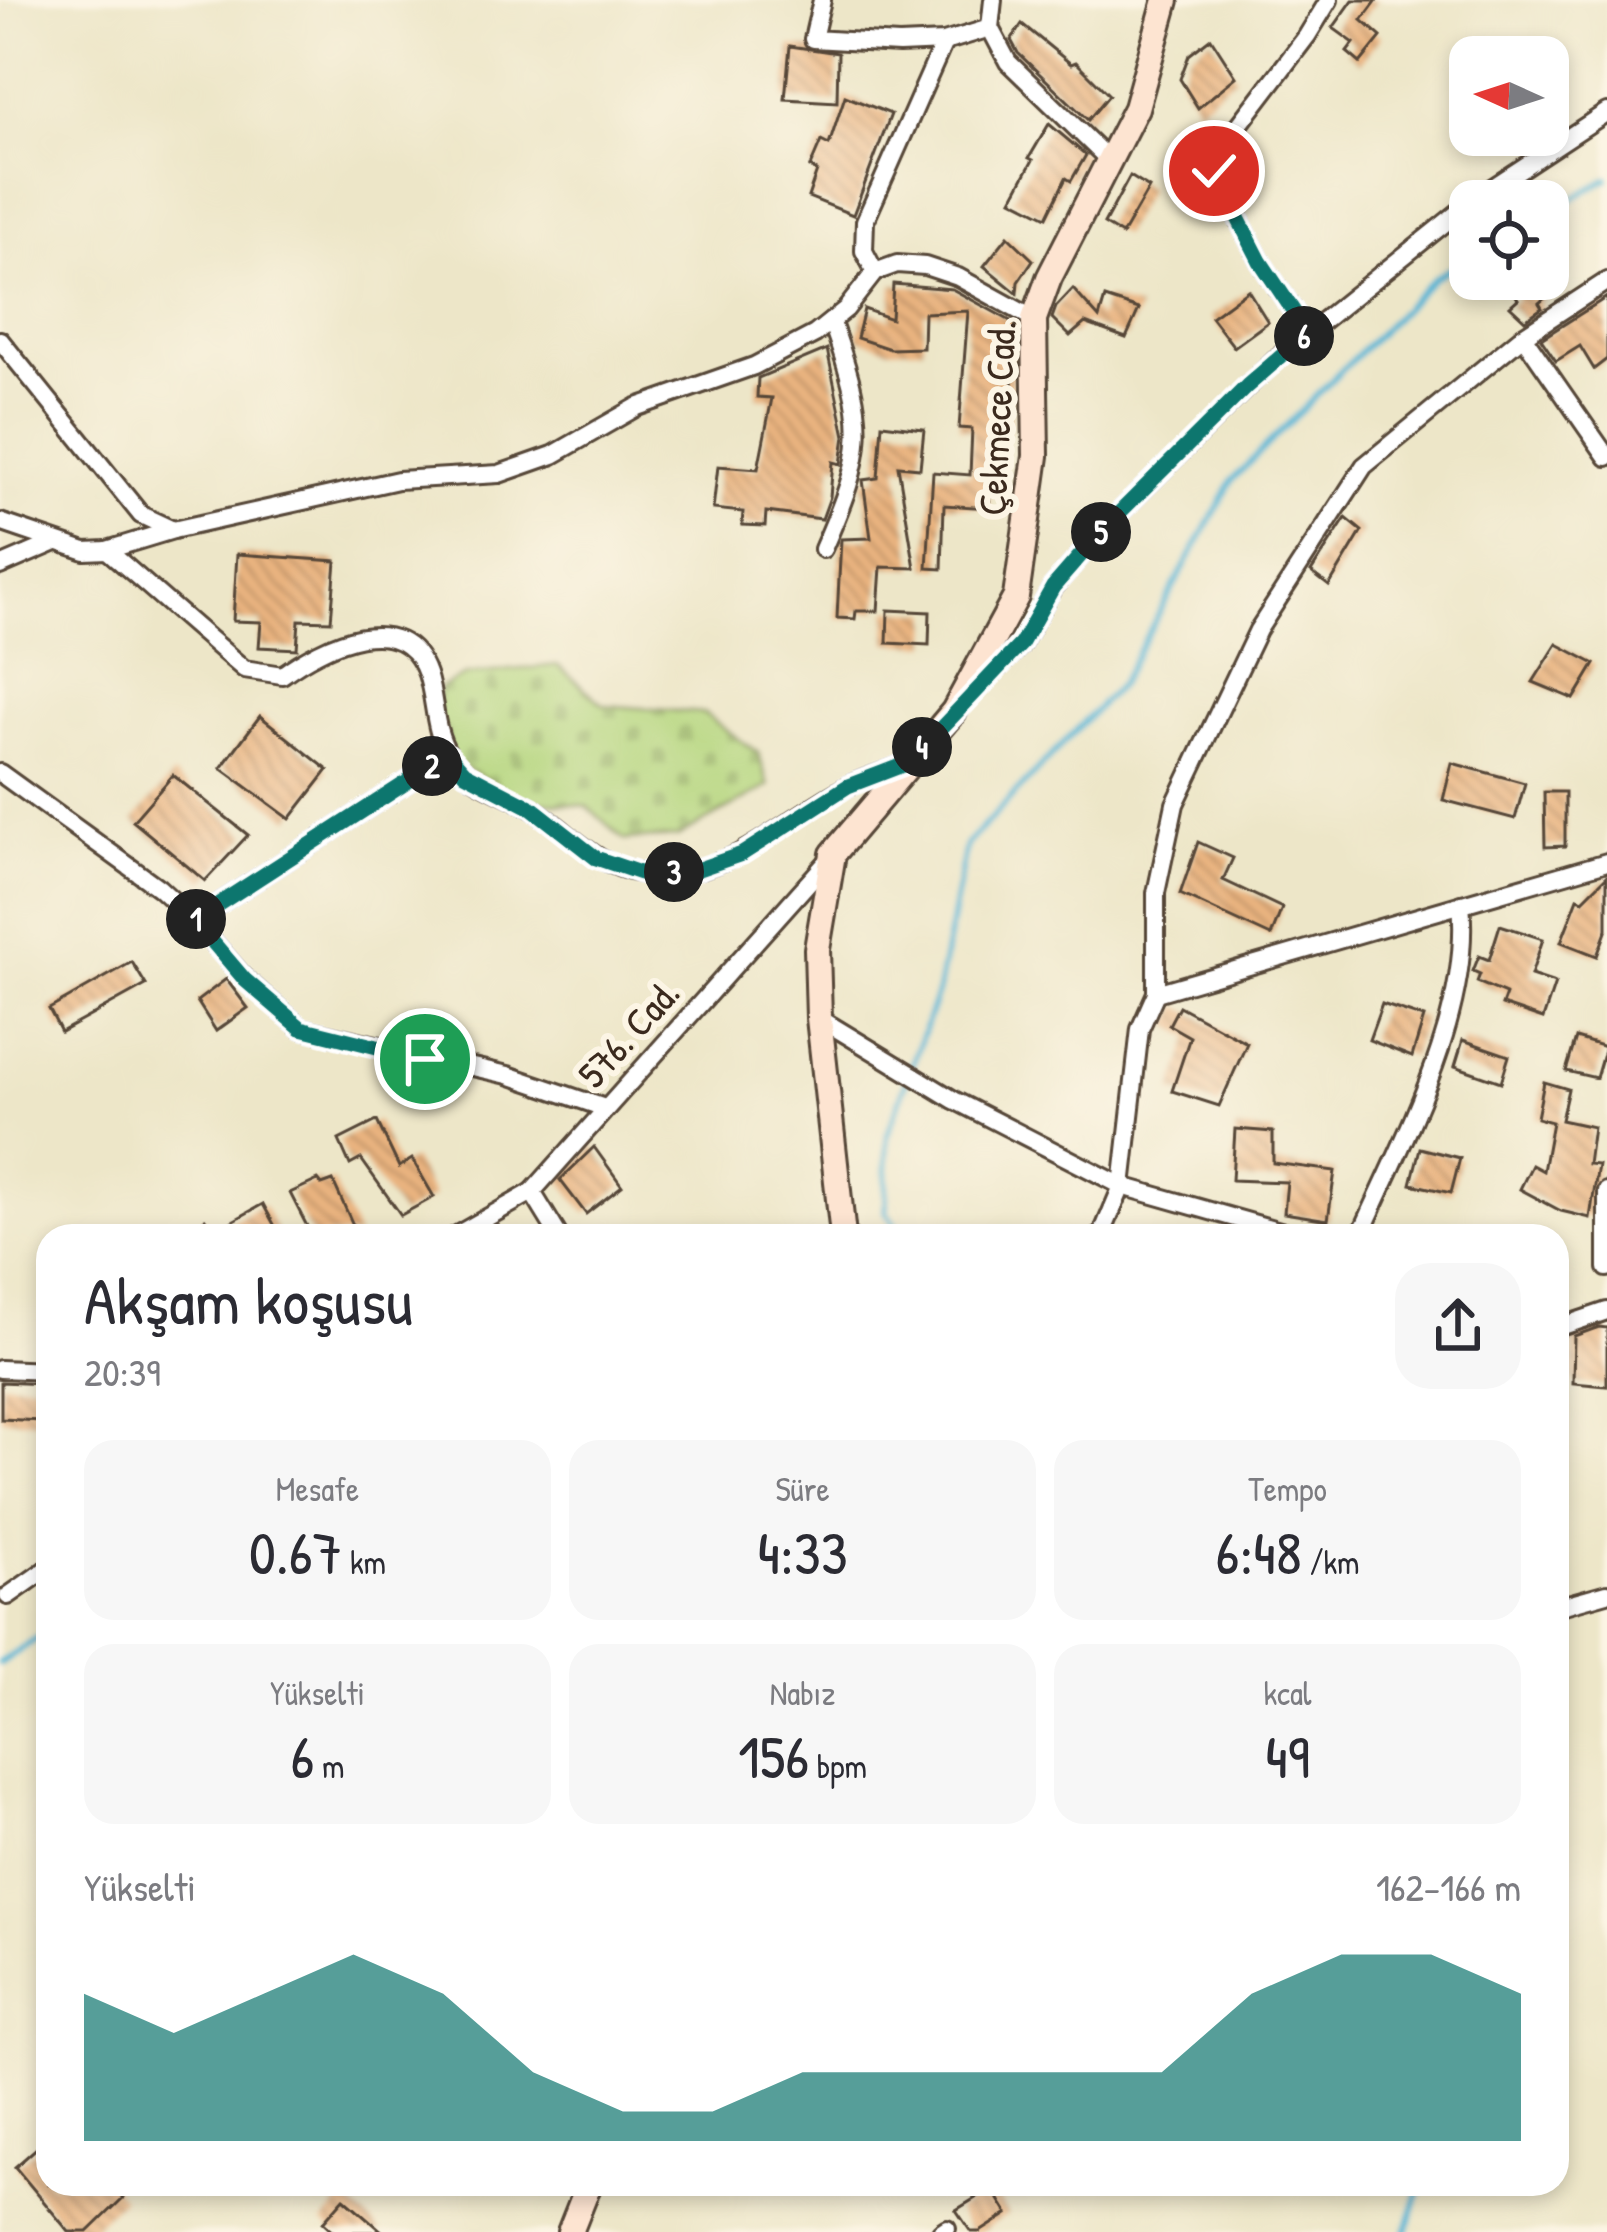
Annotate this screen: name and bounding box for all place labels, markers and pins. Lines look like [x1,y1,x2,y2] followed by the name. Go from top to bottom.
[1163,120,1265,222] pin
[1274,306,1334,366] pin: 6
[1071,502,1131,562] pin: 5
[892,717,952,777] pin: 4
[402,736,462,796] pin: 2
[644,842,704,902] pin: 3
[166,889,226,949] pin: 1
[374,1008,476,1110] pin

